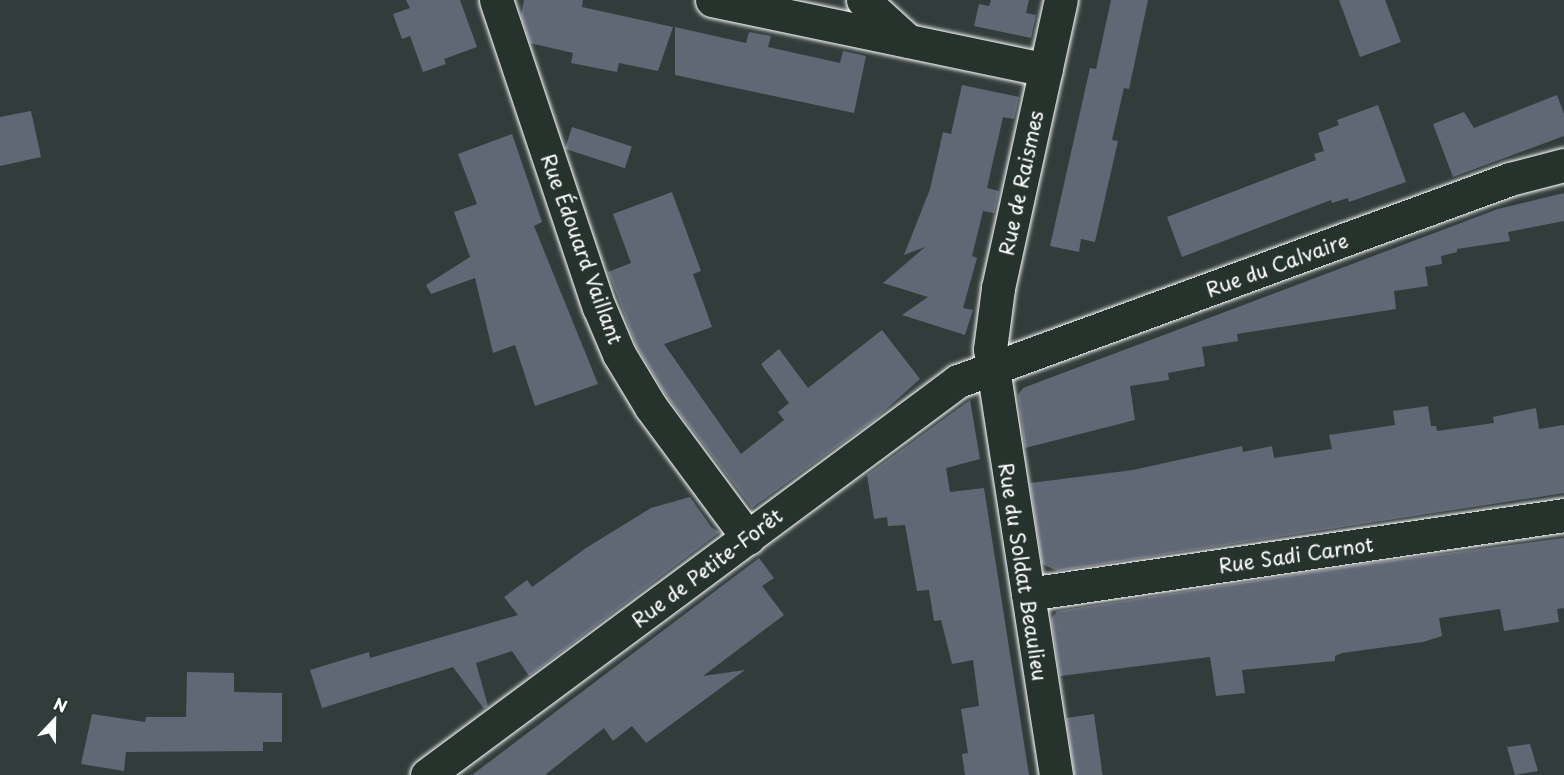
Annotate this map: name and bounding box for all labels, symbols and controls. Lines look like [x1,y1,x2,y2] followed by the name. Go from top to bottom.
[994,107,1048,259] street label: Rue de Raismes
[536,149,628,349] street label: Rue Édouard Vaillant
[1201,228,1353,302] street label: Rue du Calvaire
[994,460,1052,684] street label: Rue du Soldat Beaulieu
[626,503,788,633] street label: Rue de Petite-Forêt
[1216,532,1376,578] street label: Rue Sadi Carnot
[24,691,84,751] north arrow
[50,691,71,718] text: N

